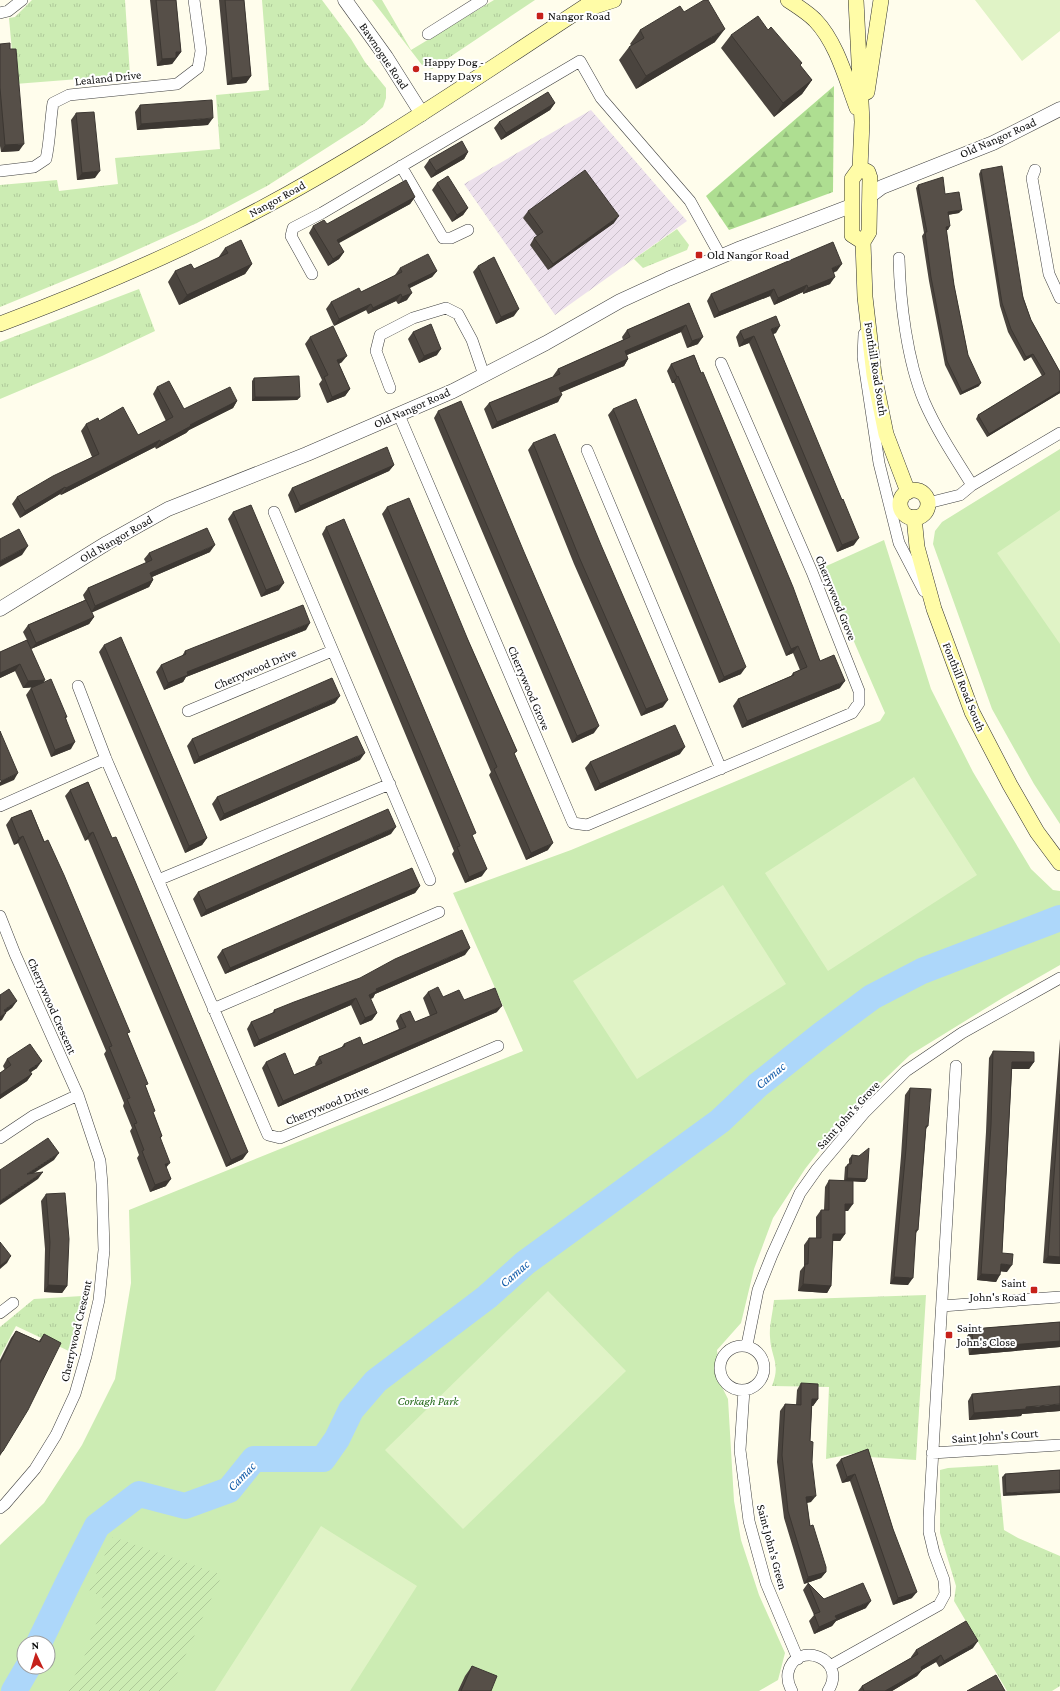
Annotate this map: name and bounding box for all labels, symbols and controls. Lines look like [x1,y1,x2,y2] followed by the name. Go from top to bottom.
[548,9,611,23] place label: Nangor Road
[535,11,545,21] marker: Nangor Road
[357,20,412,93] street label: Bawnogue Road
[424,55,484,83] place label: Happy Dog - Happy Days
[411,64,421,74] marker: Happy Dog - Happy Days
[74,68,142,88] street label: Lealand Drive
[958,115,1039,161] street label: Old Nangor Road
[246,177,308,220] street label: Nangor Road
[707,248,790,262] place label: Old Nangor Road
[694,250,704,260] marker: Old Nangor Road
[862,321,890,418] street label: Fonthill Road South
[372,385,453,431] street label: Old Nangor Road
[77,512,156,566] street label: Old Nangor Road
[813,553,859,643] street label: Cherrywood Grove
[940,640,989,734] street label: Fonthill Road South
[505,644,553,732] street label: Cherrywood Grove
[212,645,298,693] street label: Cherrywood Drive
[24,956,80,1057] street label: Cherrywood Crescent
[752,1059,789,1092] water label: Camac
[814,1078,882,1152] street label: Saint John's Grove
[283,1082,371,1128] street label: Cherrywood Drive
[497,1256,532,1290] water label: Camac
[969,1276,1027,1304] place label: Saint John's Road
[57,1278,95,1383] street label: Cherrywood Crescent
[1029,1285,1039,1295] marker: Saint John's Road
[956,1321,1015,1349] place label: Saint John's Close
[944,1330,954,1340] marker: Saint John's Close
[397,1394,459,1408] park label: Corkagh Park
[951,1426,1040,1446] street label: Saint John's Court
[224,1459,259,1494] water label: Camac
[754,1503,790,1592] street label: Saint John's Green
[16,1635,56,1675] north arrow
[31,1639,40,1651] text: N

